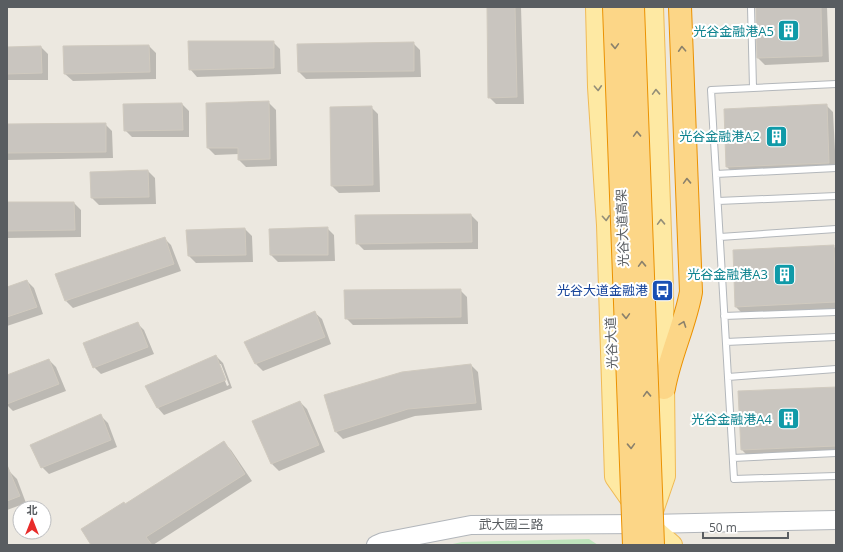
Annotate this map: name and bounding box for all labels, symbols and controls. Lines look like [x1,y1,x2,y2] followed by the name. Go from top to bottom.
[776,18,802,44] building icon: 光谷金融港A5
[693,22,774,40] place label: 光谷金融港A5
[611,43,620,49] one-way arrow
[677,46,686,52] one-way arrow
[594,85,602,91] one-way arrow
[652,89,661,95] one-way arrow
[763,123,789,149] building icon: 光谷金融港A2
[679,127,760,145] place label: 光谷金融港A2
[633,131,642,137] one-way arrow
[683,178,692,184] one-way arrow
[612,189,632,267] street label: 光谷大道高架
[602,215,611,221] one-way arrow
[657,219,665,225] one-way arrow
[638,261,646,267] one-way arrow
[771,261,797,287] building icon: 光谷金融港A3
[687,265,768,283] place label: 光谷金融港A3
[650,277,676,303] bus stop icon: 光谷大道金融港
[557,281,648,299] place label: 光谷大道金融港
[621,313,630,319] one-way arrow
[601,317,621,369] street label: 光谷大道
[679,321,687,328] one-way arrow
[643,391,651,397] one-way arrow
[775,406,801,432] building icon: 光谷金融港A4
[691,410,773,428] place label: 光谷金融港A4
[626,443,635,449] one-way arrow
[12,500,52,540] north arrow
[27,502,38,517] text: 北
[703,514,788,540] scale bar
[478,515,544,533] street label: 武大园三路
[709,519,737,536] text: 50 m

